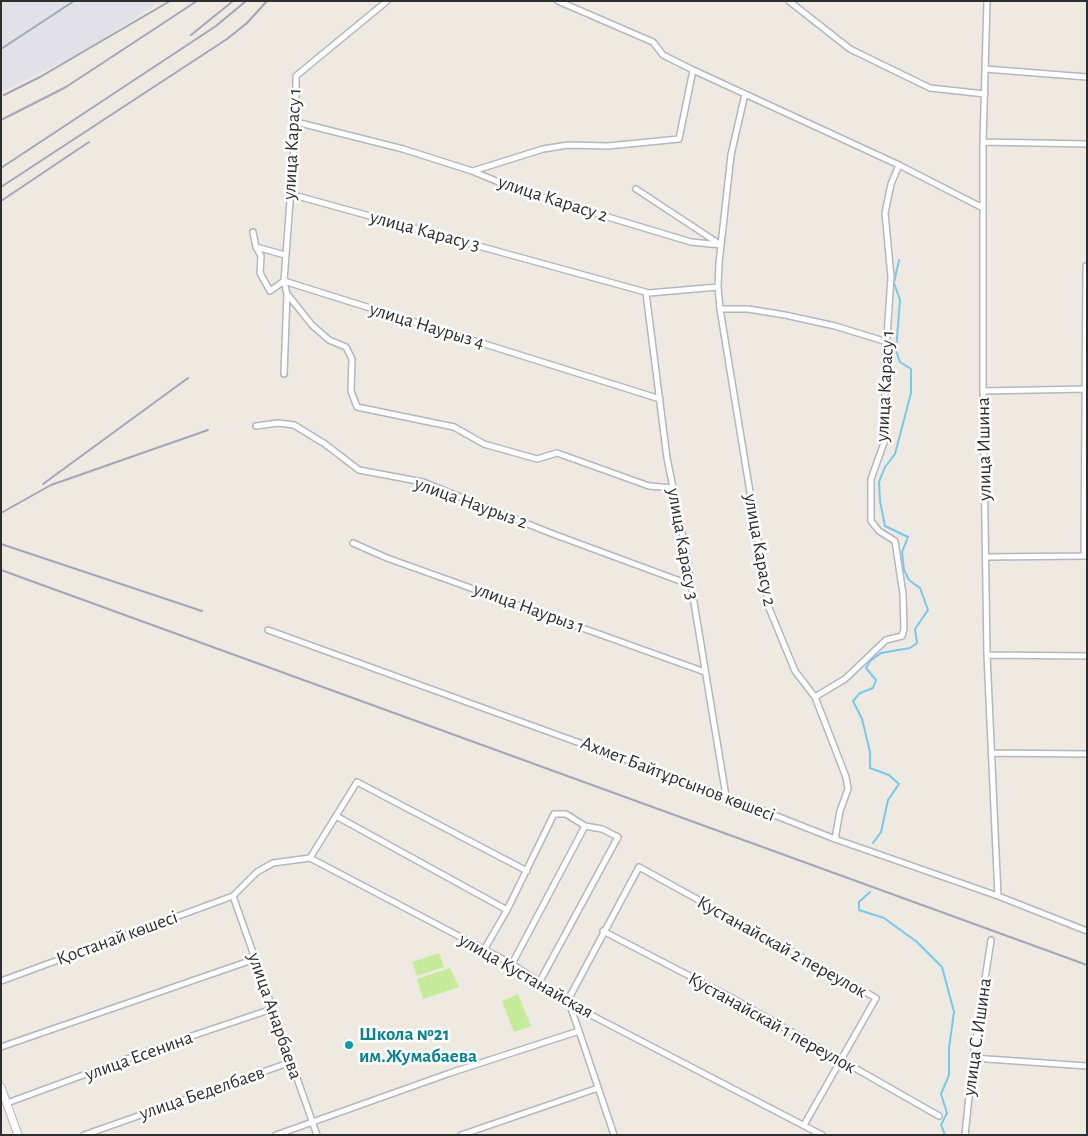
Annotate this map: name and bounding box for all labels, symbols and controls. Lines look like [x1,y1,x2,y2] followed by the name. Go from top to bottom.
[278,88,306,200] street label: улица Карасу 1
[495,171,611,227] street label: улица Карасу 2
[367,205,483,257] street label: улица Карасу 3
[367,298,487,354] street label: улица Наурыз 4
[871,330,899,442] street label: улица Карасу 1
[972,397,996,501] street label: улица Ишина
[411,472,531,534] street label: улица Наурыз 2
[662,486,704,602] street label: улица Карасу 3
[739,492,781,608] street label: улица Карасу 2
[470,577,588,639] street label: улица Наурыз 1
[578,731,778,827] street label: Ахмет Байтұрсынов көшесі
[693,891,871,1003] street label: Кустанайскай 2 переулок
[53,905,181,971] street label: Қостанай көшесі
[455,928,597,1024] street label: улица Кустанайская
[243,950,307,1082] street label: улица Анарбаева
[684,967,860,1079] street label: Кустанайскай 1 переулок
[957,977,997,1097] street label: улица С.Ишина
[359,1023,477,1067] place label: Школа №21 им.Жумабаева
[82,1026,196,1086] street label: улица Есенина
[343,1039,355,1051] marker: Школа №21 им.Жумабаева
[136,1061,268,1125] street label: улица Беделбаев

